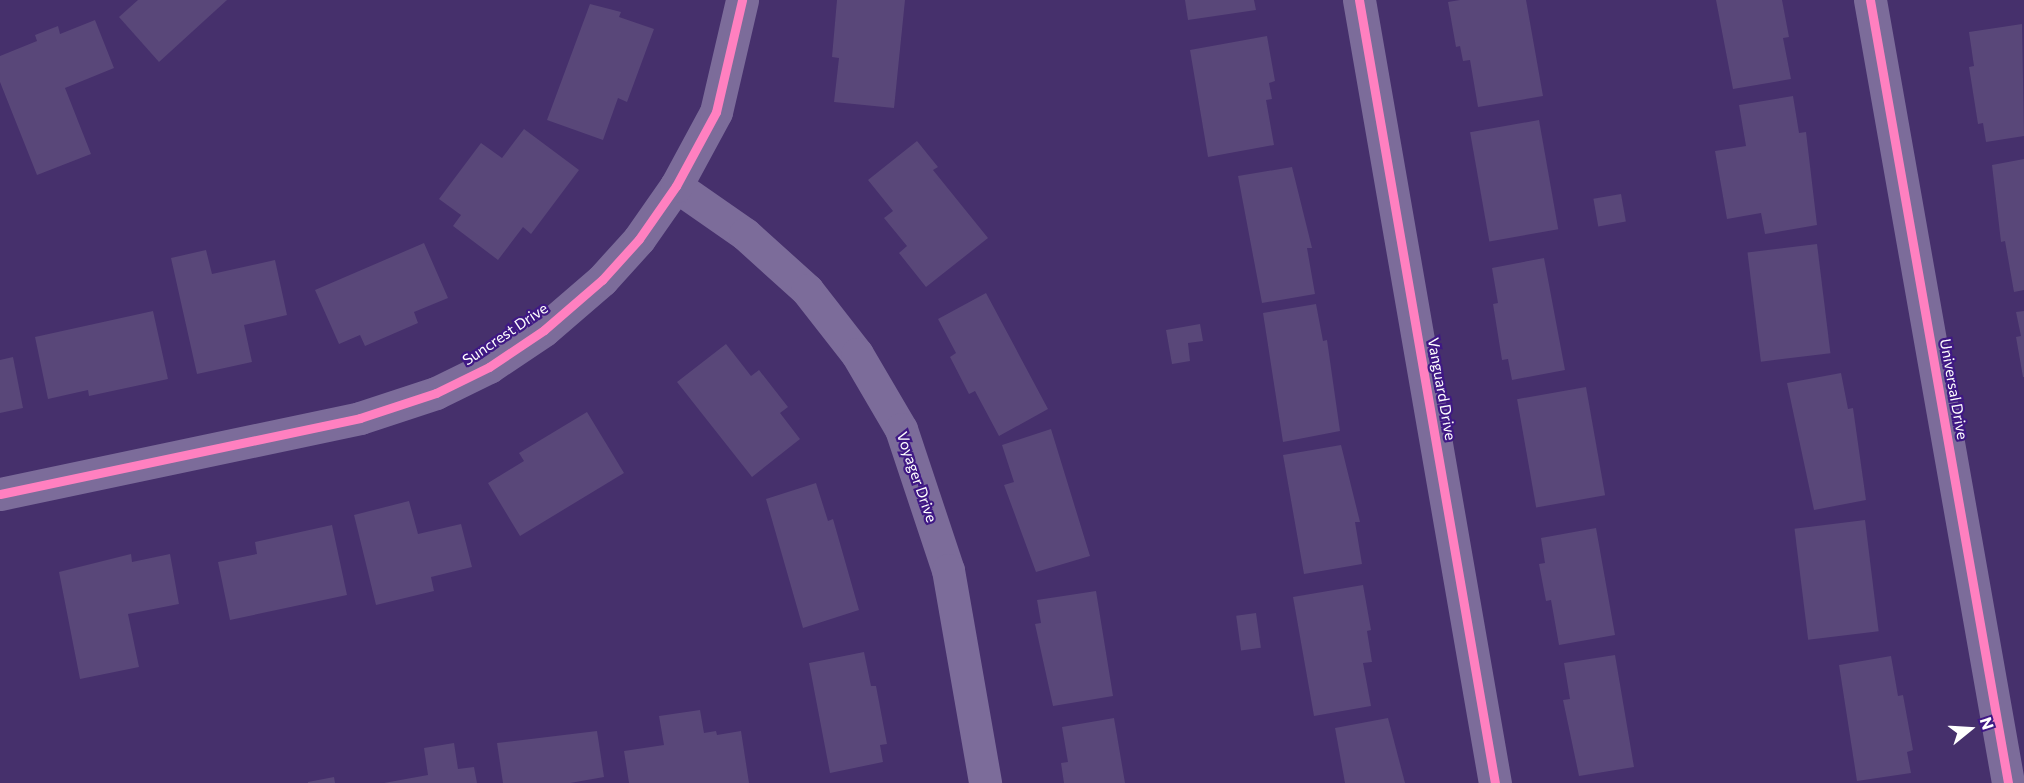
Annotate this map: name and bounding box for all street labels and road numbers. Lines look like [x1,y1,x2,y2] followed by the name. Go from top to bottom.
[459,299,551,369] street label: Suncrest Drive
[1424,336,1460,442] street label: Vanguard Drive
[1936,337,1972,441] street label: Universal Drive
[893,429,941,525] street label: Voyager Drive

